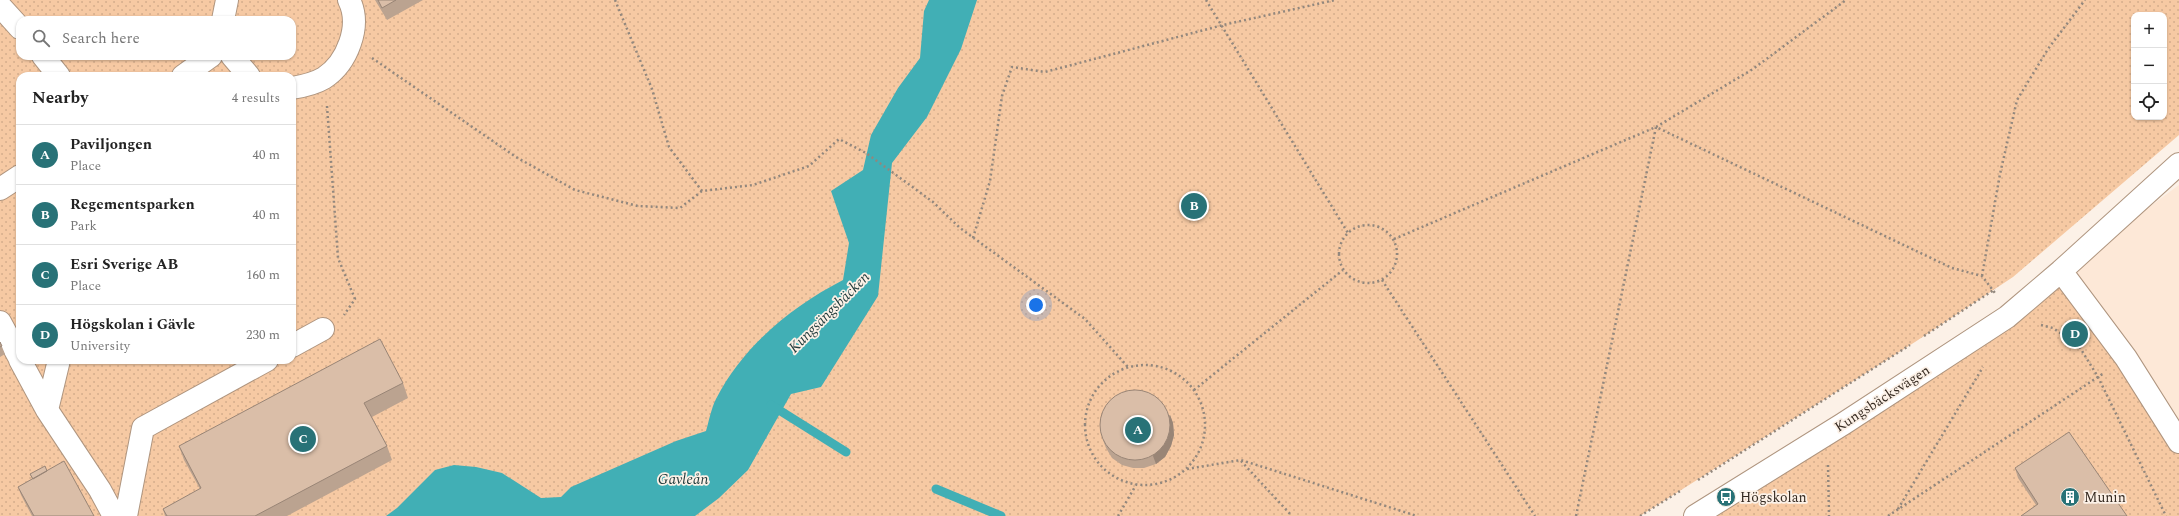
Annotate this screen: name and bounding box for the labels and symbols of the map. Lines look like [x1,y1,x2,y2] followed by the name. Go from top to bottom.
[1181,191,1207,221] pin: B
[783,266,875,358] water label: Kungsängsbäcken
[1026,295,1046,315] your location
[2062,319,2088,349] pin: D
[1830,360,1934,437] street label: Kungsbäcksvägen
[1125,415,1151,445] pin: A
[290,424,316,454] pin: C
[658,468,708,491] water label: Gavleån
[1715,486,1737,508] bus stop icon: Högskolan
[2059,486,2081,508] building icon: Munin
[1740,487,1807,508] place label: Högskolan
[2084,487,2126,508] place label: Munin

